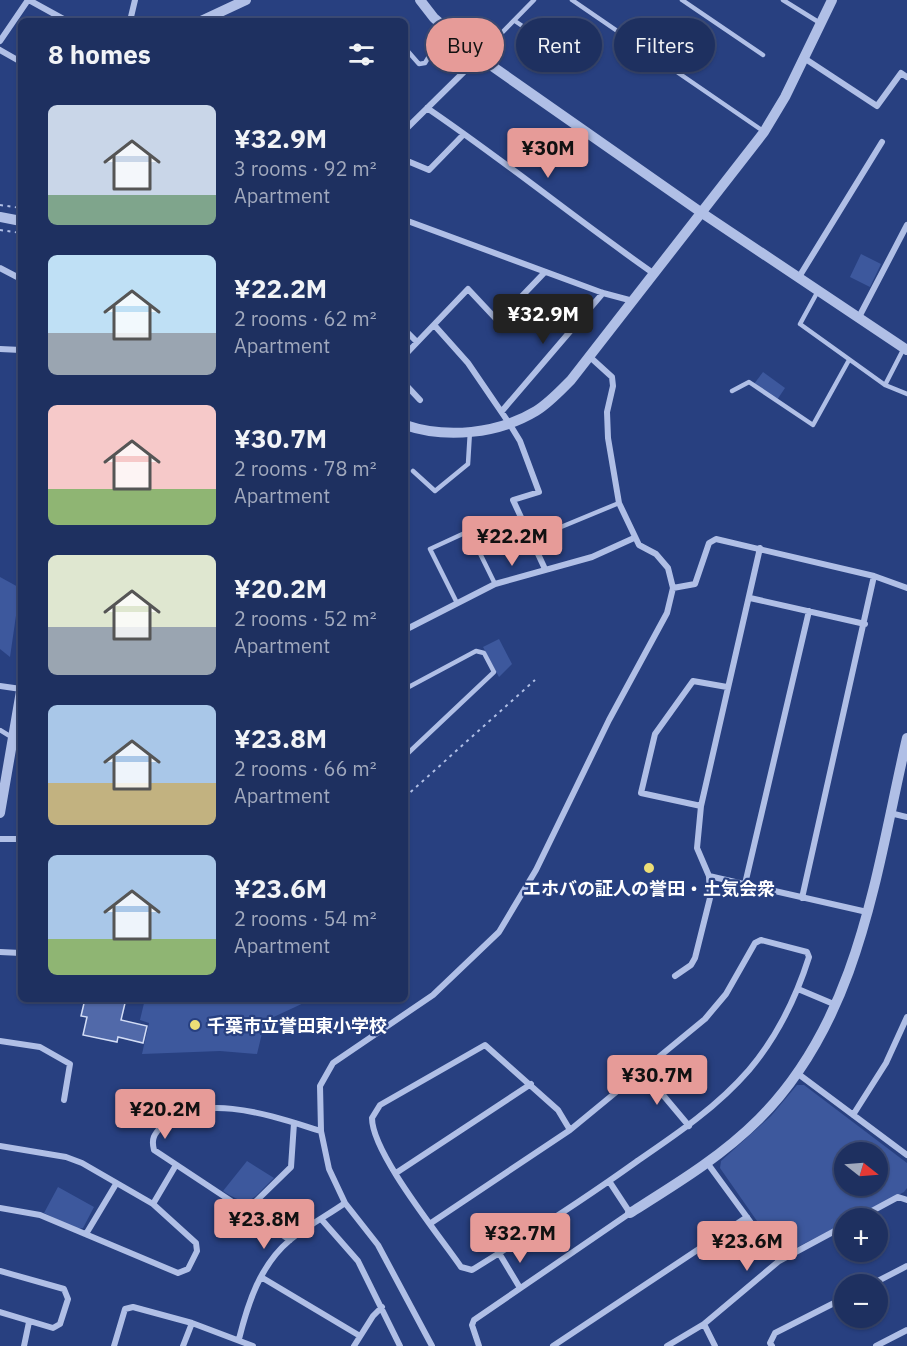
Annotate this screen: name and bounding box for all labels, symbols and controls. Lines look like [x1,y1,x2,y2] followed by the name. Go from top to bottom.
[426,18,504,72] chip: Buy
[516,18,602,72] chip: Rent
[614,18,715,72] chip: Filters
[48,37,151,71] text: 8 homes
[345,38,378,71] icon: filters
[234,121,327,155] text: ¥32.9M
[512,128,584,179] pin: ¥30M
[96,129,168,201] icon: home
[521,134,575,161] text: ¥30M
[234,155,377,182] text: 3 rooms · 92 m²
[234,182,330,209] text: Apartment
[234,271,327,305] text: ¥22.2M
[96,279,168,351] icon: home
[494,294,592,345] pin: ¥32.9M
[507,300,579,327] text: ¥32.9M
[234,305,377,332] text: 2 rooms · 62 m²
[234,332,330,359] text: Apartment
[234,421,327,455] text: ¥30.7M
[96,429,168,501] icon: home
[234,455,377,482] text: 2 rooms · 78 m²
[234,482,330,509] text: Apartment
[463,516,561,567] pin: ¥22.2M
[476,522,548,549] text: ¥22.2M
[234,571,327,605] text: ¥20.2M
[96,579,168,651] icon: home
[234,605,377,632] text: 2 rooms · 52 m²
[234,632,330,659] text: Apartment
[234,721,327,755] text: ¥23.8M
[96,729,168,801] icon: home
[234,755,377,782] text: 2 rooms · 66 m²
[234,782,330,809] text: Apartment
[642,861,656,875] marker: エホバの証人の誉田・土気会衆
[234,871,327,905] text: ¥23.6M
[523,877,775,900] place label: エホバの証人の誉田・土気会衆
[96,879,168,951] icon: home
[234,905,377,932] text: 2 rooms · 54 m²
[234,932,330,959] text: Apartment
[207,1014,387,1037] place label: 千葉市立誉田東小学校
[188,1018,202,1032] marker: 千葉市立誉田東小学校
[608,1055,706,1106] pin: ¥30.7M
[621,1061,693,1088] text: ¥30.7M
[116,1089,214,1140] pin: ¥20.2M
[129,1095,201,1122] text: ¥20.2M
[834,1142,888,1196] north arrow
[834,1142,888,1328] map controls
[215,1199,313,1250] pin: ¥23.8M
[228,1205,300,1232] text: ¥23.8M
[834,1208,888,1262] button: +
[471,1213,569,1264] pin: ¥32.7M
[484,1219,556,1246] text: ¥32.7M
[698,1221,796,1272] pin: ¥23.6M
[711,1227,783,1254] text: ¥23.6M
[834,1274,888,1328] button: −

